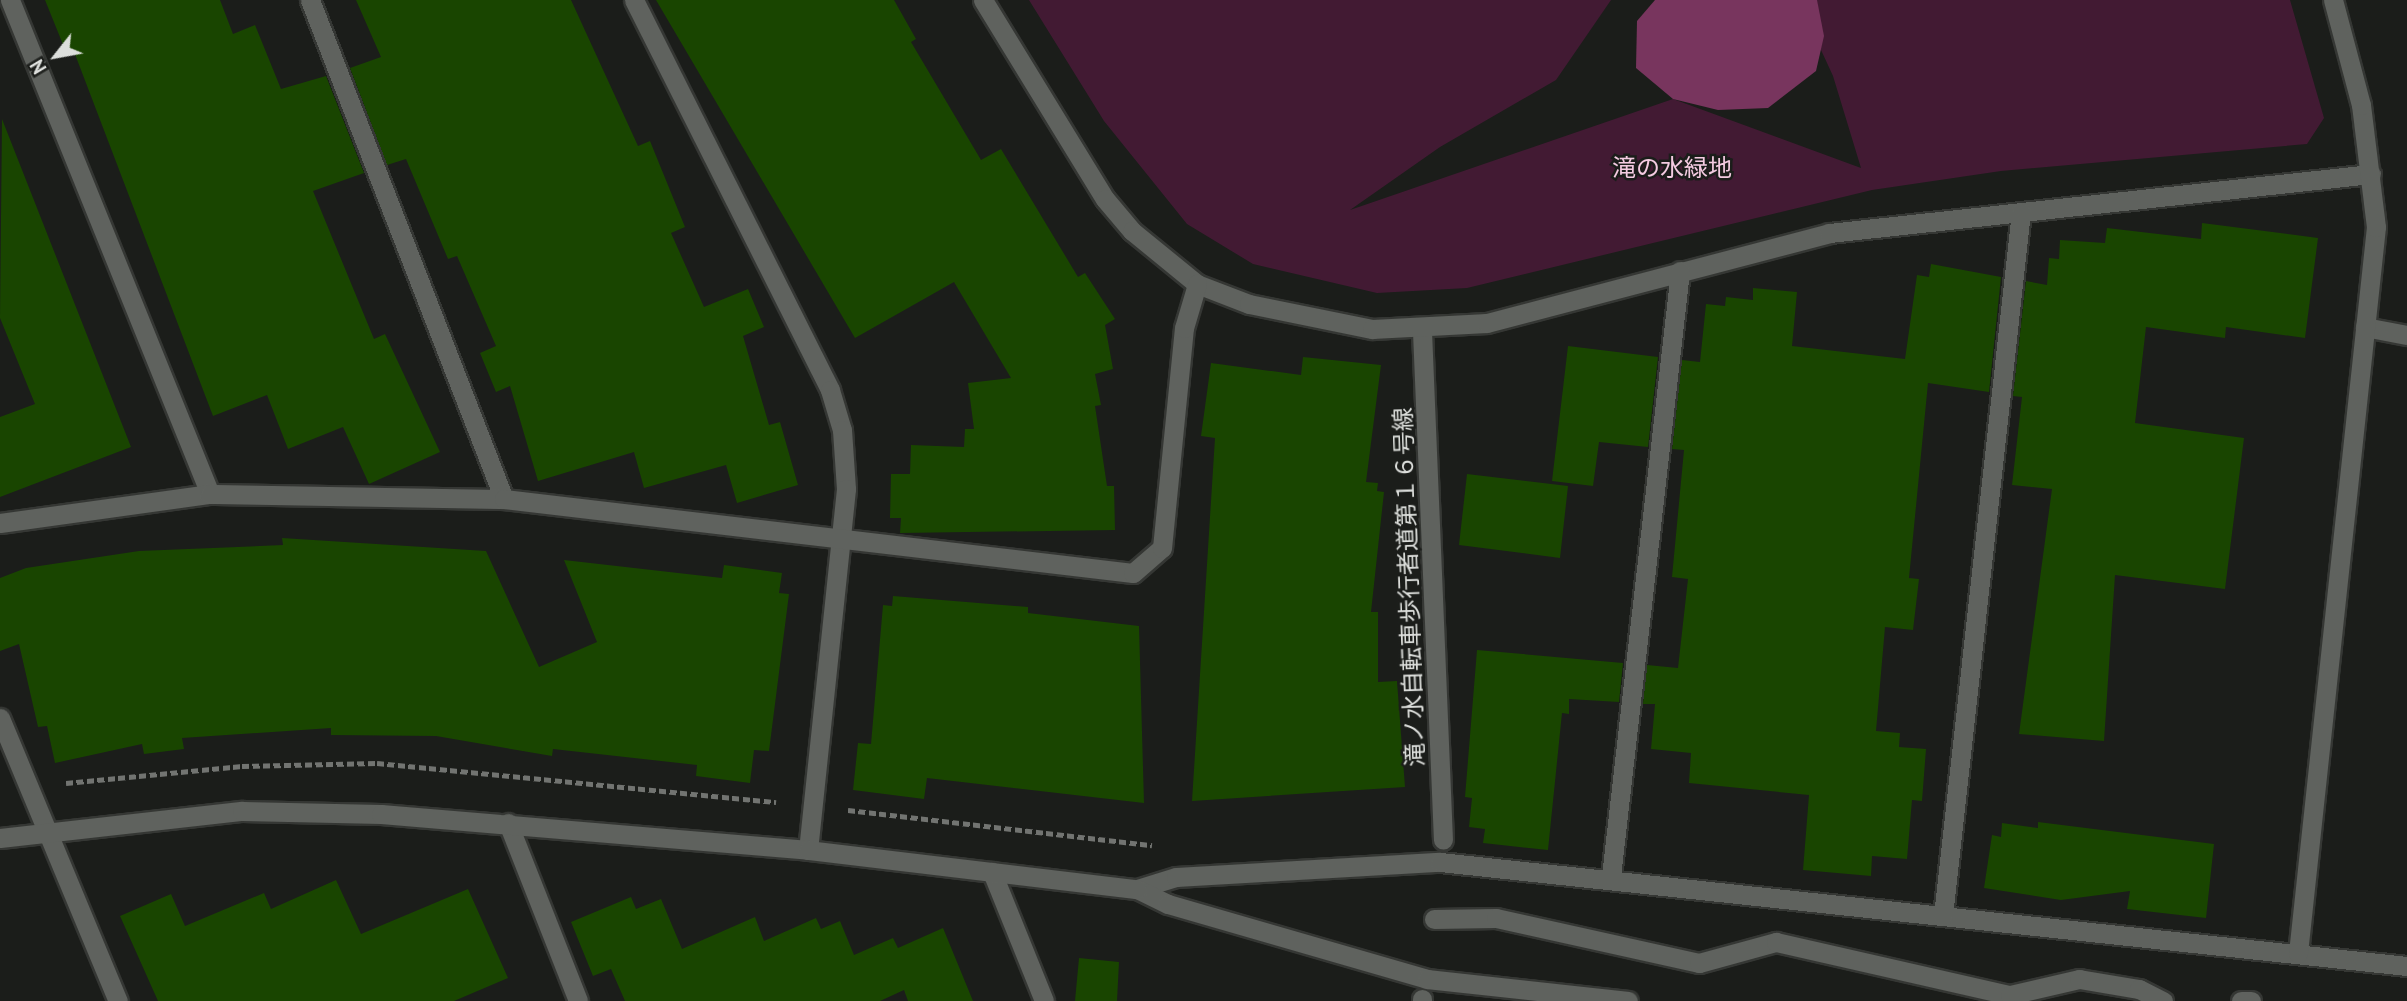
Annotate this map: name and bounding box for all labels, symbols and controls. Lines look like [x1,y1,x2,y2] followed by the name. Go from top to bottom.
[21,21,91,91] north arrow
[25,55,52,78] text: N
[1612,154,1732,182] park label: 滝の水緑地
[1388,407,1430,767] street label: 滝ノ水自転車歩行者道第１６号線

